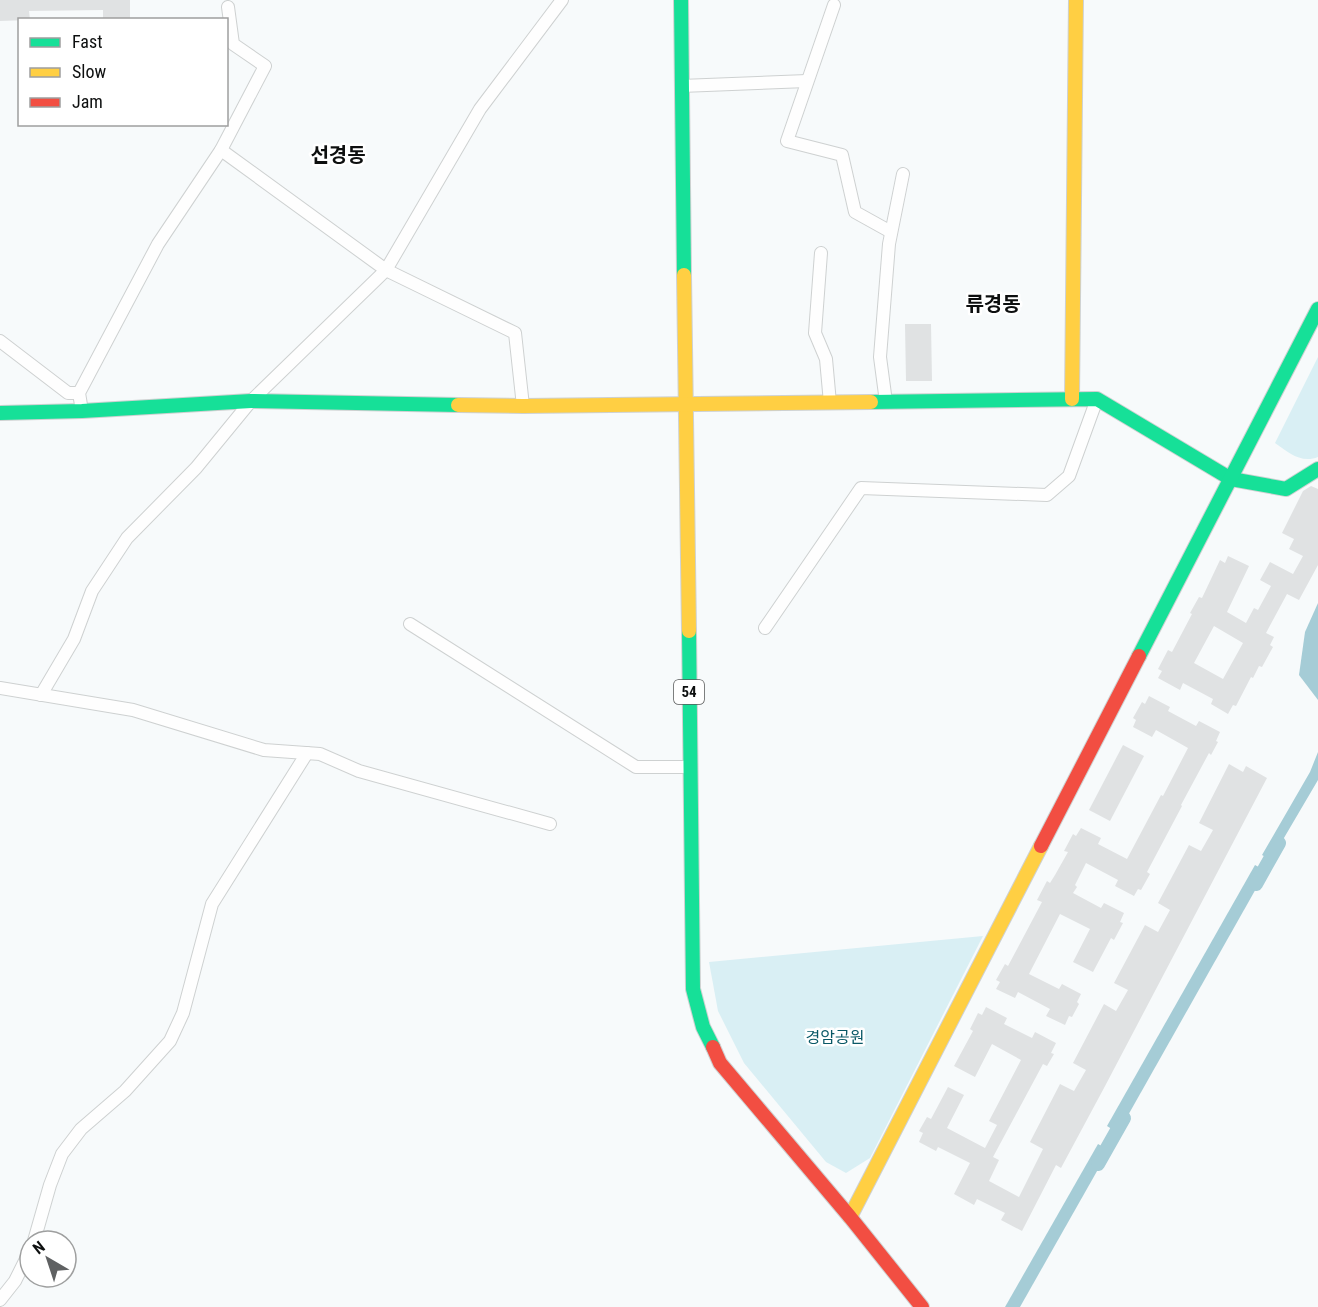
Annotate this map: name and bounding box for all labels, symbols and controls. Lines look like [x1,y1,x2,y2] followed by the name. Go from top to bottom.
[18,18,228,126] legend
[72,31,103,52] text: Fast
[72,61,107,82] text: Slow
[72,91,103,112] text: Jam
[310,143,366,167] district label: 선경동
[965,292,1021,316] district label: 류경동
[674,680,704,704] road number: 54
[806,1028,864,1047] park label: 경암공원
[18,1229,78,1289] north arrow
[29,1237,49,1258] text: N

